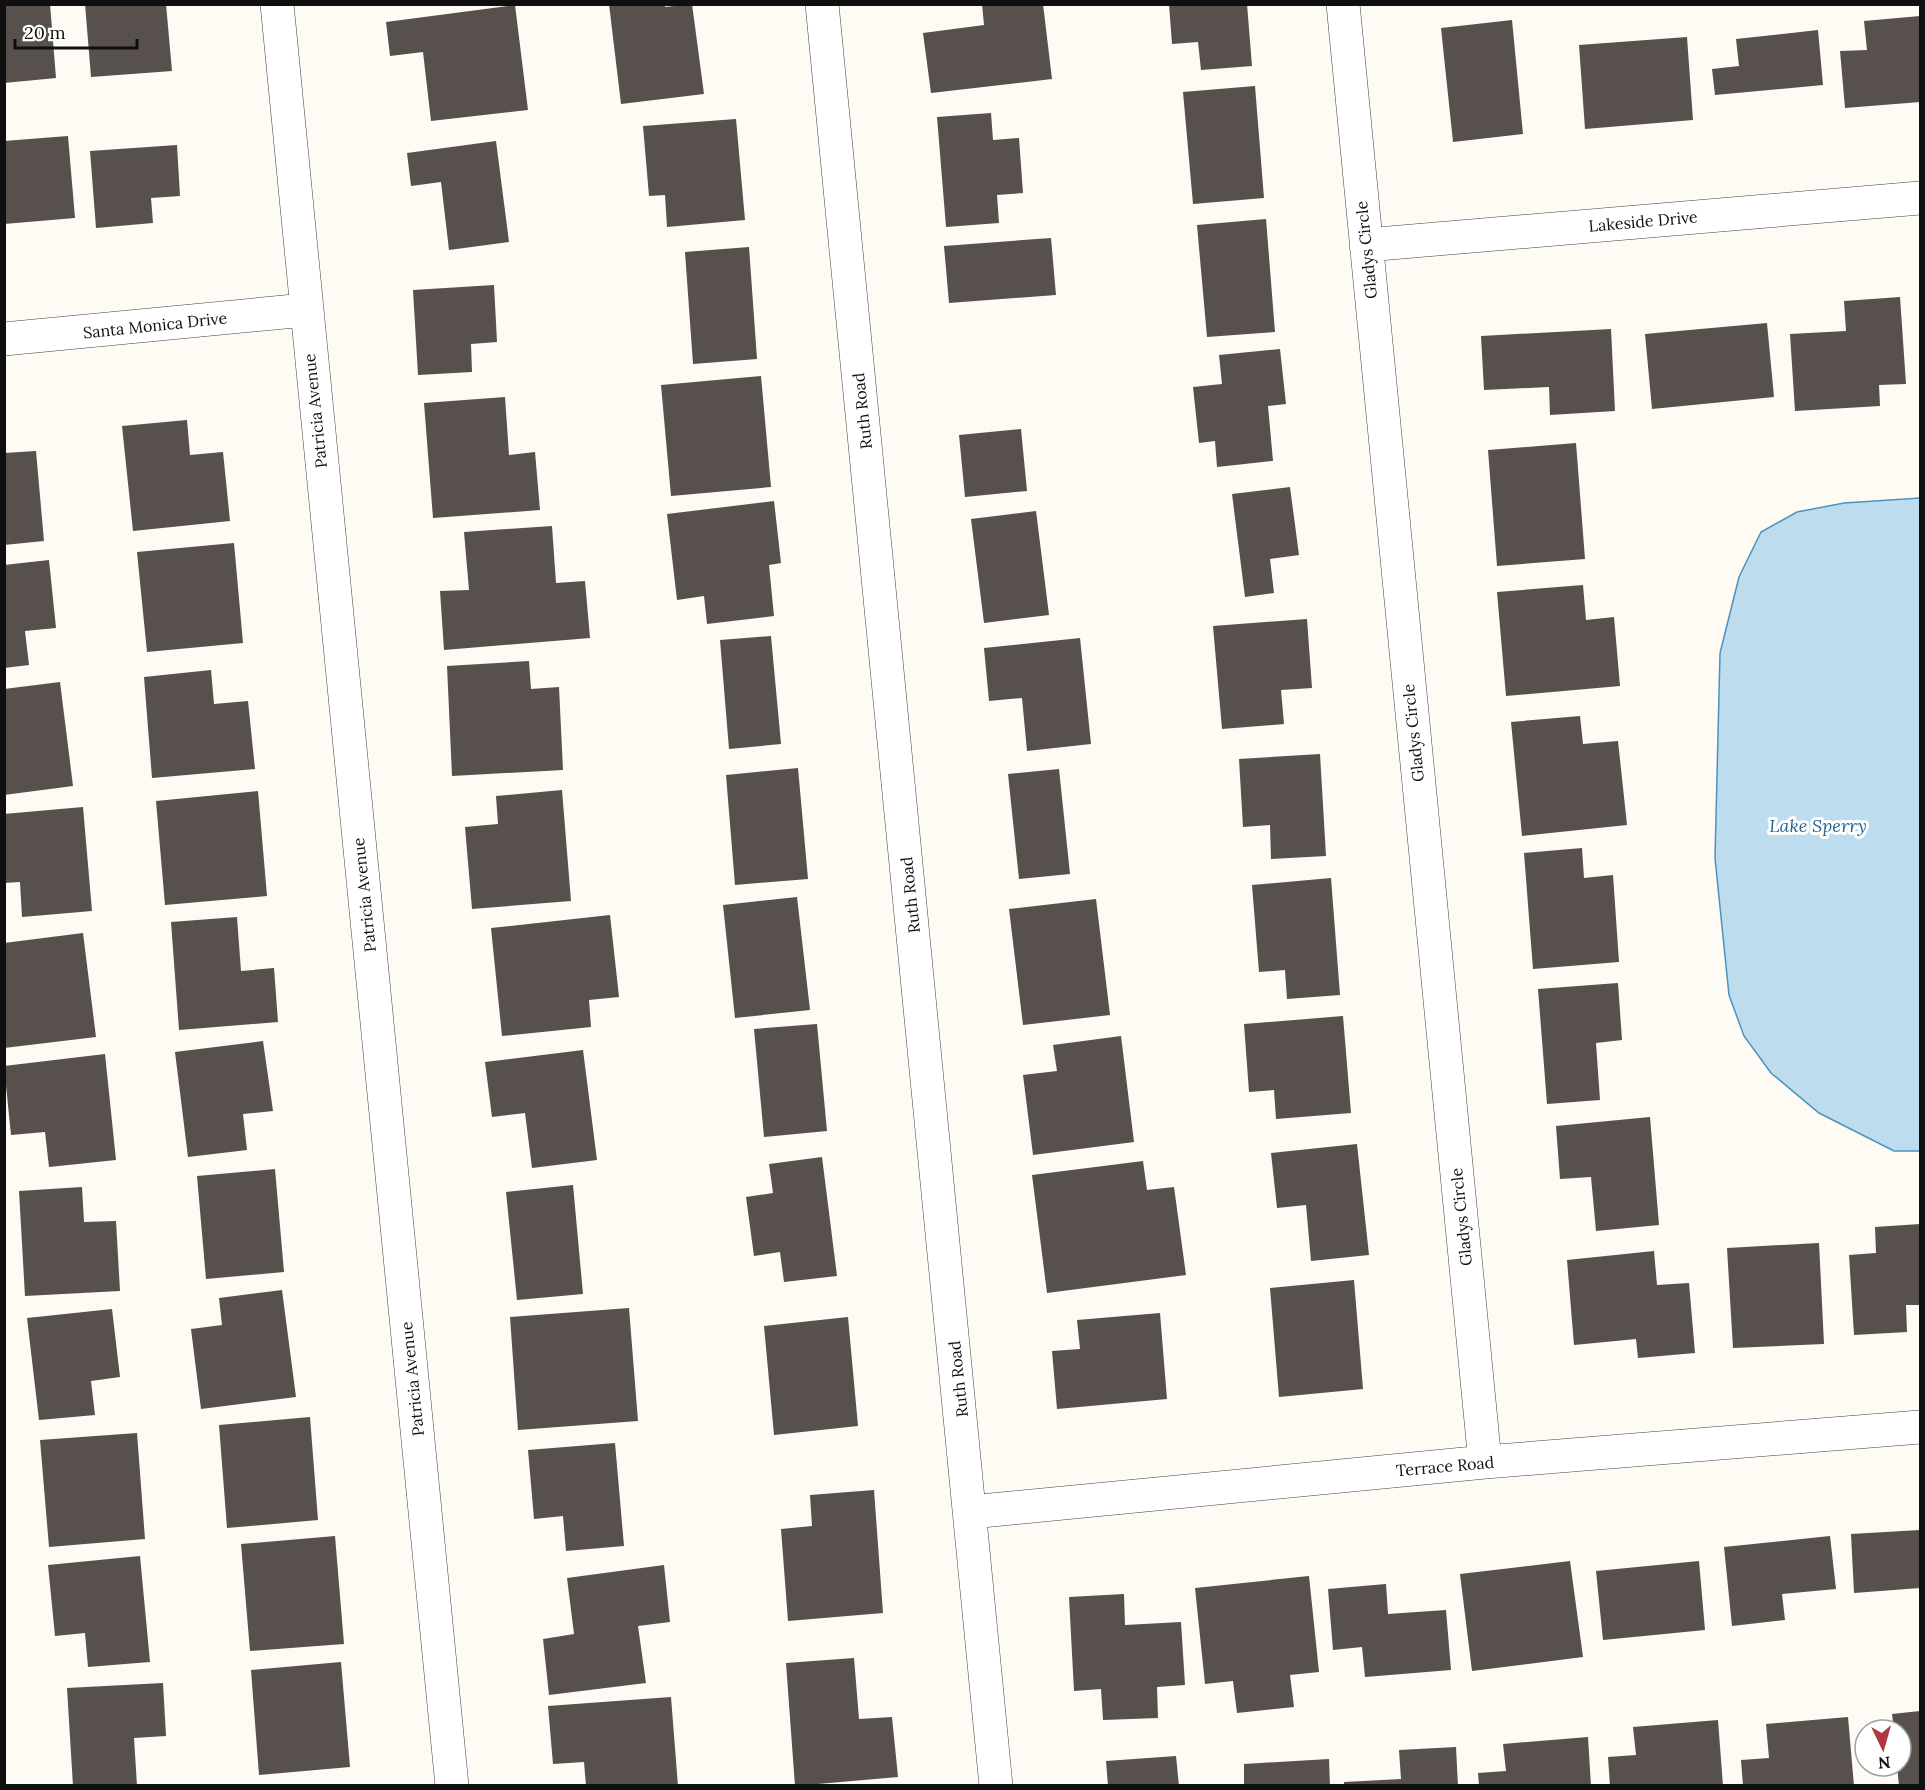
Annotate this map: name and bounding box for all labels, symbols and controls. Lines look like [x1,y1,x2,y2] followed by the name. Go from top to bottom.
[15,12,136,50] scale bar
[24,21,66,44] text: 20 m
[1351,200,1381,300] street label: Gladys Circle
[1588,206,1699,236] street label: Lakeside Drive
[82,307,228,343] street label: Santa Monica Drive
[299,352,331,469] street label: Patricia Avenue
[848,371,876,450] street label: Ruth Road
[1398,683,1428,783] street label: Gladys Circle
[1769,814,1867,837] water label: Lake Sperry
[348,836,380,953] street label: Patricia Avenue
[896,855,924,934] street label: Ruth Road
[1446,1167,1476,1267] street label: Gladys Circle
[396,1320,428,1437] street label: Patricia Avenue
[944,1339,972,1418] street label: Ruth Road
[1395,1452,1495,1480] street label: Terrace Road
[1853,1718,1913,1778] north arrow
[1877,1752,1891,1773] text: N

